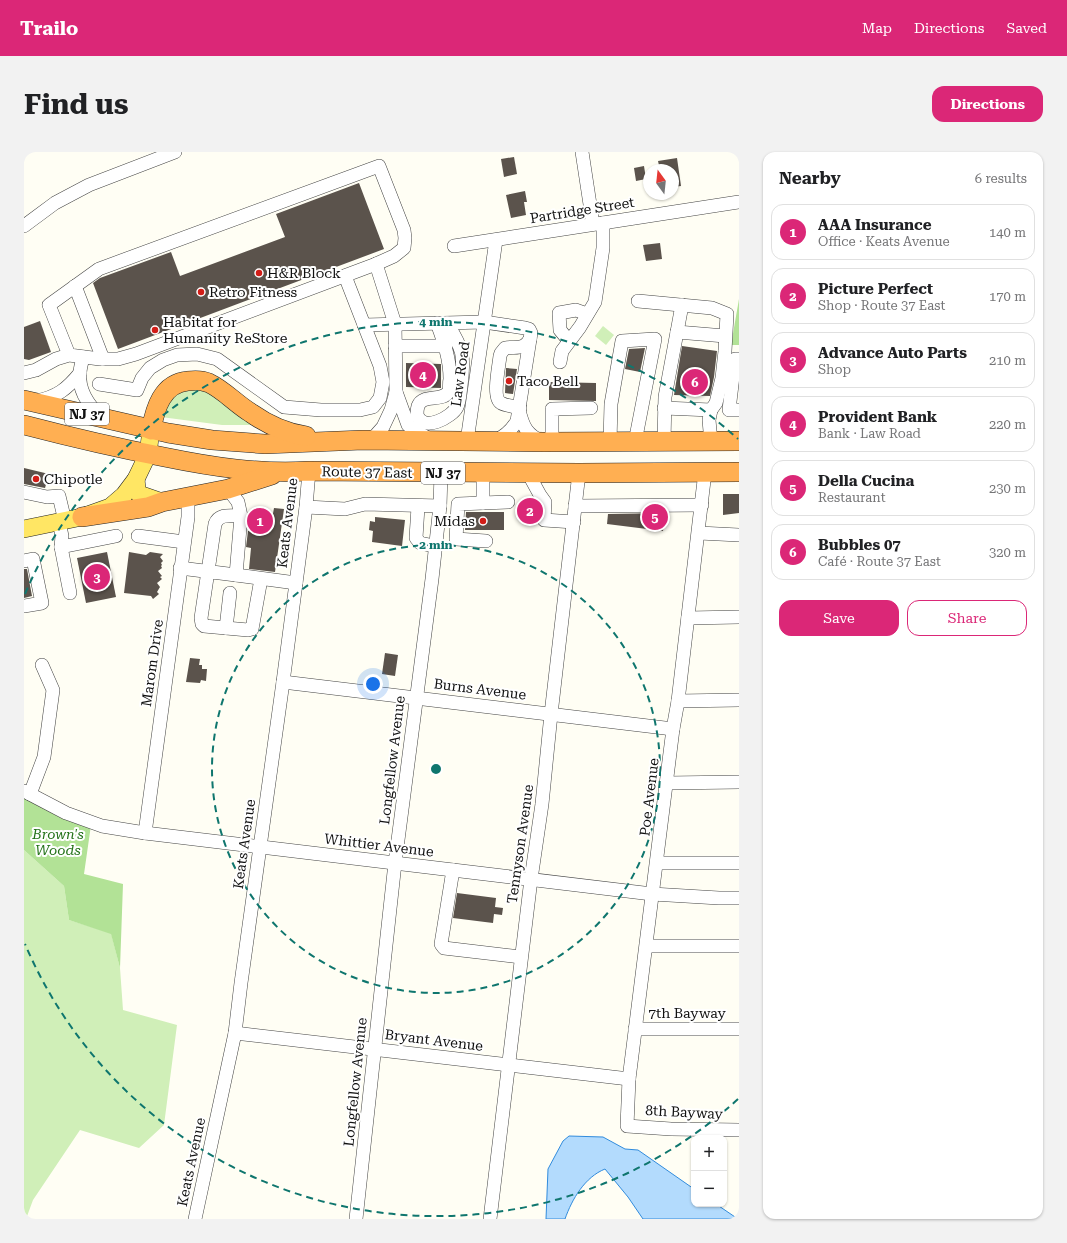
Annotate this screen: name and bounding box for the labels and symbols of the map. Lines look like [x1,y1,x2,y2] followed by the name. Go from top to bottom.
[643,164,679,200] north arrow
[529,194,635,226] street label: Partridge Street
[267,265,341,281] place label: H&R Block
[254,268,264,278] marker: H&R Block
[209,284,298,300] place label: Retro Fitness
[196,287,206,297] marker: Retro Fitness
[163,314,288,346] place label: Habitat for Humanity ReStore
[419,315,453,329] text: 4 min
[150,325,160,335] marker: Habitat for Humanity ReStore
[448,340,472,408] street label: Law Road
[410,360,436,390] pin: 4
[682,367,708,397] pin: 6
[517,373,579,389] place label: Taco Bell
[504,376,514,386] marker: Taco Bell
[65,403,109,425] road number: NJ 37
[421,462,465,484] road number: NJ 37
[321,463,413,481] street label: Route 37 East
[44,471,103,487] place label: Chipotle
[31,474,41,484] marker: Chipotle
[274,477,300,569] street label: Keats Avenue
[517,496,543,526] pin: 2
[642,502,668,532] pin: 5
[247,506,273,536] pin: 1
[434,513,475,529] place label: Midas
[478,516,488,526] marker: Midas
[419,538,453,552] text: 2 min
[84,562,110,592] pin: 3
[138,618,166,708] street label: Marom Drive
[363,674,383,694] your location
[433,675,527,703] street label: Burns Avenue
[376,694,408,825] street label: Longfellow Avenue
[636,757,662,837] street label: Poe Avenue
[429,762,443,776] centre of rings
[504,783,536,905] street label: Tennyson Avenue
[230,798,258,890] street label: Keats Avenue
[31,826,84,858] park label: Brown's Woods
[323,830,435,860] street label: Whittier Avenue
[648,1005,727,1021] street label: 7th Bayway
[340,1016,370,1147] street label: Longfellow Avenue
[384,1026,484,1054] street label: Bryant Avenue
[645,1102,724,1122] street label: 8th Bayway
[174,1116,208,1208] street label: Keats Avenue

